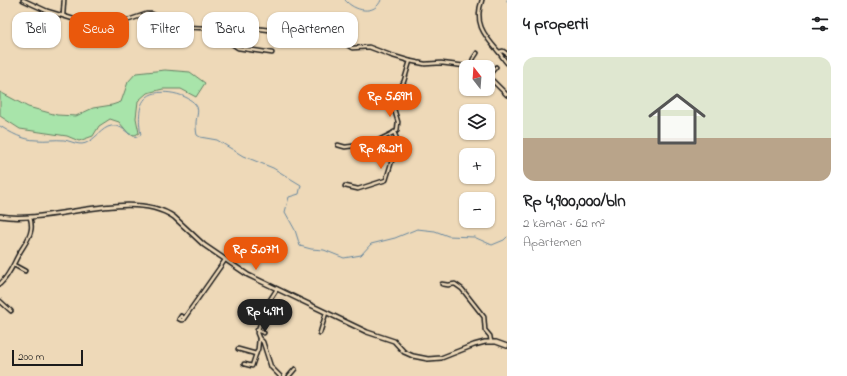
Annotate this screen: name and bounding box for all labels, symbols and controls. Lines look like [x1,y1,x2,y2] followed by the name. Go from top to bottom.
[12,12,61,48] chip: Beli
[69,12,129,48] chip: Sewa
[137,12,194,48] chip: Filter
[202,12,259,48] chip: Baru
[267,12,358,48] chip: Apartemen
[523,12,589,37] text: 4 properti
[809,13,831,35] icon: filters
[459,60,495,96] north arrow
[459,60,495,228] map controls
[641,83,713,155] icon: home
[349,84,431,118] pin: Rp 5.69M
[367,87,413,106] text: Rp 5.69M
[459,104,495,140] button: layers
[340,136,422,170] pin: Rp 18.2M
[359,139,403,158] text: Rp 18.2M
[459,148,495,184] button: +
[523,189,626,214] text: Rp 4,900,000/bln
[459,192,495,228] button: −
[523,214,605,233] text: 2 kamar · 62 m²
[523,233,582,252] text: Apartemen
[215,237,297,271] pin: Rp 5.07M
[233,240,279,259] text: Rp 5.07M
[228,299,302,333] pin: Rp 4.9M
[246,302,284,321] text: Rp 4.9M
[12,348,83,367] scale bar
[18,349,44,365] text: 200 m

